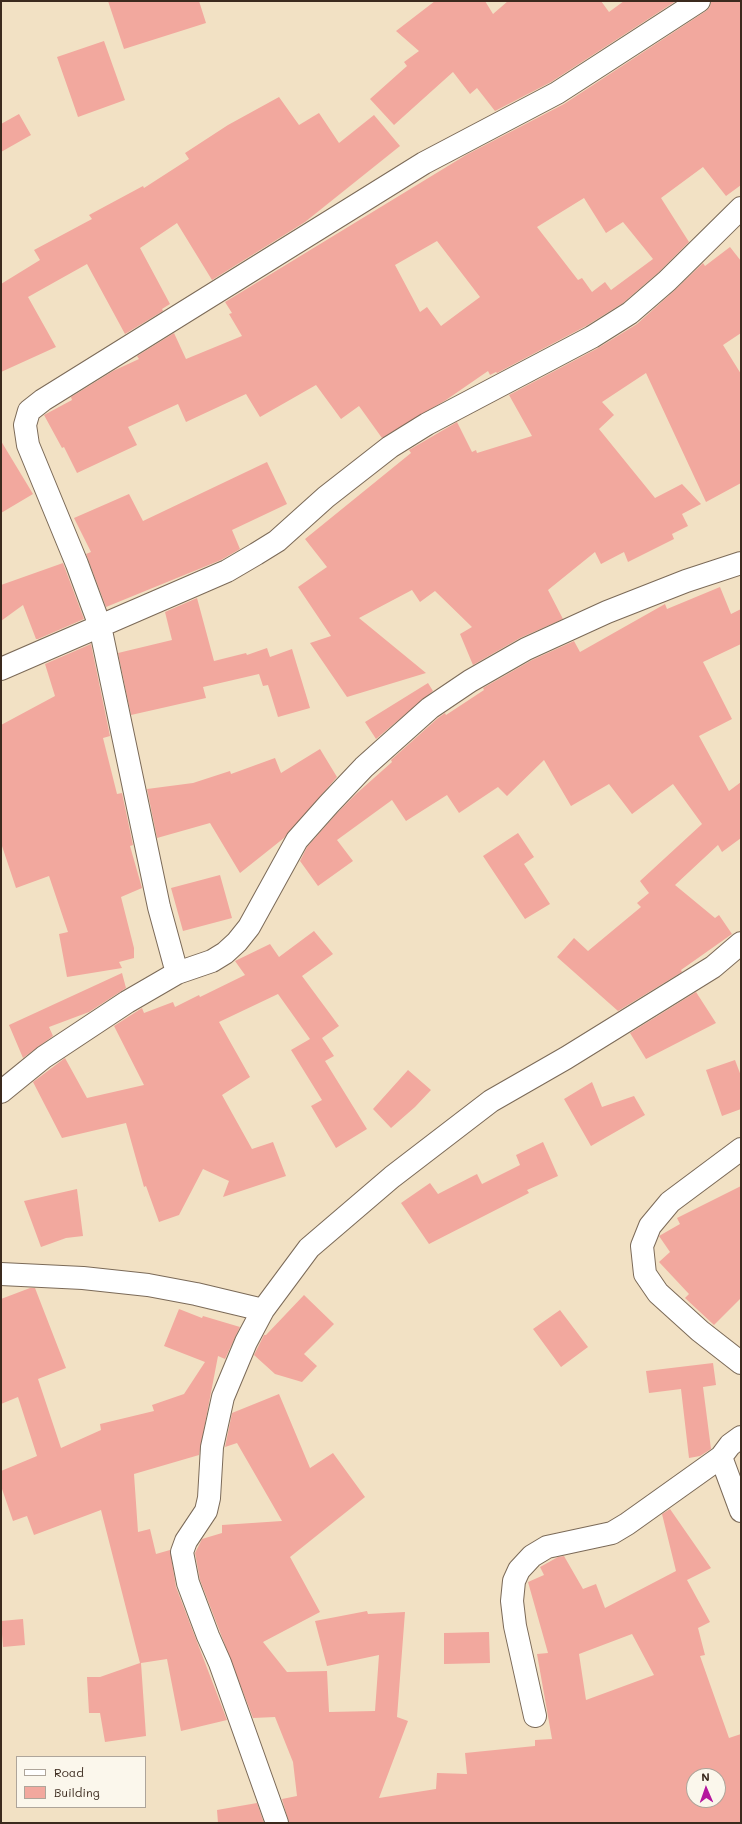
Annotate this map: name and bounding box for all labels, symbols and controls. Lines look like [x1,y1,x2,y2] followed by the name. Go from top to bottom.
[16,1756,146,1808] legend
[54,1764,84,1780] text: Road
[686,1768,726,1808] north arrow
[701,1769,710,1784] text: N
[54,1784,100,1800] text: Building

